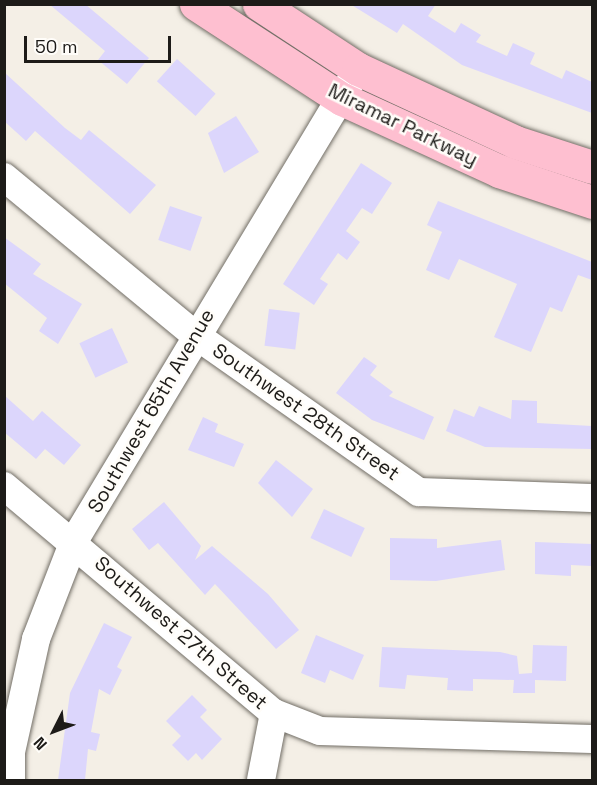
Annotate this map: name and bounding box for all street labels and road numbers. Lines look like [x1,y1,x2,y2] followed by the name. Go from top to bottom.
[324,78,482,172] street label: Miramar Parkway
[83,305,219,517] street label: Southwest 65th Avenue
[208,338,404,486] street label: Southwest 28th Street
[90,551,272,715] street label: Southwest 27th Street

